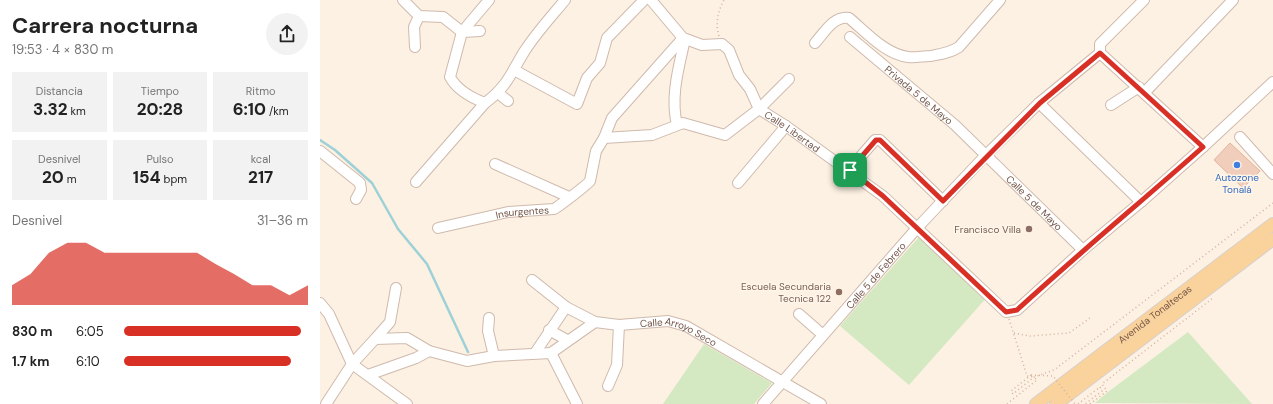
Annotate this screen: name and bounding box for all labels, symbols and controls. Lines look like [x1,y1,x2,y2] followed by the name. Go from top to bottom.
[12,11,198,40] text: Carrera nocturna
[266,13,308,55] button: share
[12,41,113,58] text: 19:53 · 4 × 830 m
[882,63,956,127] street label: Privada 5 de Mayo
[36,84,83,98] text: Distancia
[141,84,179,98] text: Tiempo
[246,84,276,98] text: Ritmo
[33,98,67,120] text: 3.32
[137,98,183,120] text: 20:28
[233,98,266,120] text: 6:10
[67,104,86,118] text: km
[266,104,289,118] text: /km
[762,108,823,155] street label: Calle Libertad
[38,152,81,166] text: Desnivel
[146,152,174,166] text: Pulso
[251,152,271,166] text: kcal
[833,153,867,187] pin
[839,159,861,181] icon: arrive
[1232,160,1242,170] marker: Autozone Tonalá
[42,166,64,188] text: 20
[133,166,161,188] text: 154
[248,166,273,188] text: 217
[1215,171,1259,196] place label: Autozone Tonalá
[64,172,77,186] text: m
[161,172,187,186] text: bpm
[1004,172,1065,233] street label: Calle 5 de Mayo
[494,203,549,221] street label: Insurgentes
[12,212,62,229] text: Desnivel
[257,212,308,229] text: 31–36 m
[954,223,1021,236] place label: Francisco Villa
[1024,224,1034,234] marker: Francisco Villa
[843,239,908,311] street label: Calle 5 de Febrero
[741,280,831,305] place label: Escuela Secundaria Tecnica 122
[1115,282,1194,346] street label: Avenida Tonaltecas
[834,287,844,297] marker: Escuela Secundaria Tecnica 122
[639,314,719,349] street label: Calle Arroyo Seco
[12,323,53,340] text: 830 m
[76,323,104,340] text: 6:05
[12,353,49,370] text: 1.7 km
[76,353,100,370] text: 6:10

